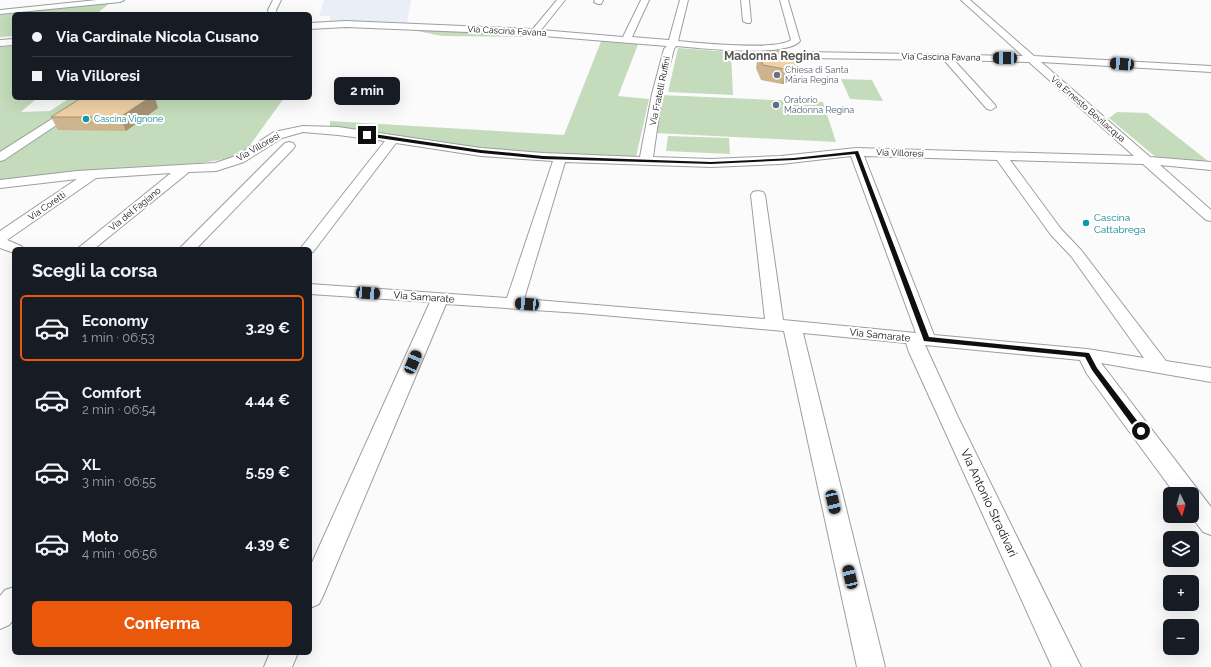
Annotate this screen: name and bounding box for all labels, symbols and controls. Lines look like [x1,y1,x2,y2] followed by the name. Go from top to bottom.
[467,24,547,38] street label: Via Cascina Favana
[56,28,259,46] text: Via Cardinale Nicola Cusano
[724,49,820,63] district label: Madonna Regina
[901,51,981,63] street label: Via Cascina Favana
[993,52,1017,64] car
[648,55,672,127] street label: Via Fratelli Ruffini
[1110,57,1134,71] car
[785,65,849,85] place label: Chiesa di Santa Maria Regina
[56,67,140,85] text: Via Villoresi
[772,70,782,80] marker: Chiesa di Santa Maria Regina
[1049,74,1127,144] street label: Via Ernesto Bevilacqua
[334,77,400,105] callout: 2 min
[350,83,384,98] text: 2 min
[784,95,854,115] place label: Oratorio Madonna Regina
[771,100,781,110] marker: Oratorio Madonna Regina
[81,114,91,124] marker: Cascina Vignone
[94,114,164,124] place label: Cascina Vignone
[358,126,376,144] route end
[235,131,281,163] street label: Via Villoresi
[876,147,924,159] street label: Via Villoresi
[107,185,163,233] street label: Via del Fagiano
[26,190,68,222] street label: Via Coretti
[1094,212,1145,235] place label: Cascina Cattabrega
[1081,218,1091,228] marker: Cascina Cattabrega
[32,260,157,281] text: Scegli la corsa
[356,286,380,300] car
[393,289,455,305] street label: Via Samarate
[515,297,539,311] car
[34,310,70,346] icon: car
[82,312,149,330] text: Economy
[245,319,290,337] text: 3.29 €
[849,326,911,344] street label: Via Samarate
[82,330,155,345] text: 1 min · 06:53
[403,349,423,375] car
[34,382,70,418] icon: car
[82,384,141,402] text: Comfort
[245,391,290,409] text: 4.44 €
[82,402,156,417] text: 2 min · 06:54
[1132,422,1150,440] route start
[958,447,1020,559] street label: Via Antonio Stradivari
[34,454,70,490] icon: car
[82,456,100,474] text: XL
[246,463,290,481] text: 5.59 €
[82,474,156,489] text: 3 min · 06:55
[1163,487,1199,523] north arrow
[1163,487,1199,655] map controls
[824,489,842,515] car
[34,526,70,562] icon: car
[82,528,119,546] text: Moto
[1163,531,1199,567] button: layers
[245,535,290,553] text: 4.39 €
[82,546,157,561] text: 4 min · 06:56
[841,564,859,590] car
[1163,575,1199,611] button: +
[32,601,292,647] button: Conferma
[1163,619,1199,655] button: −

